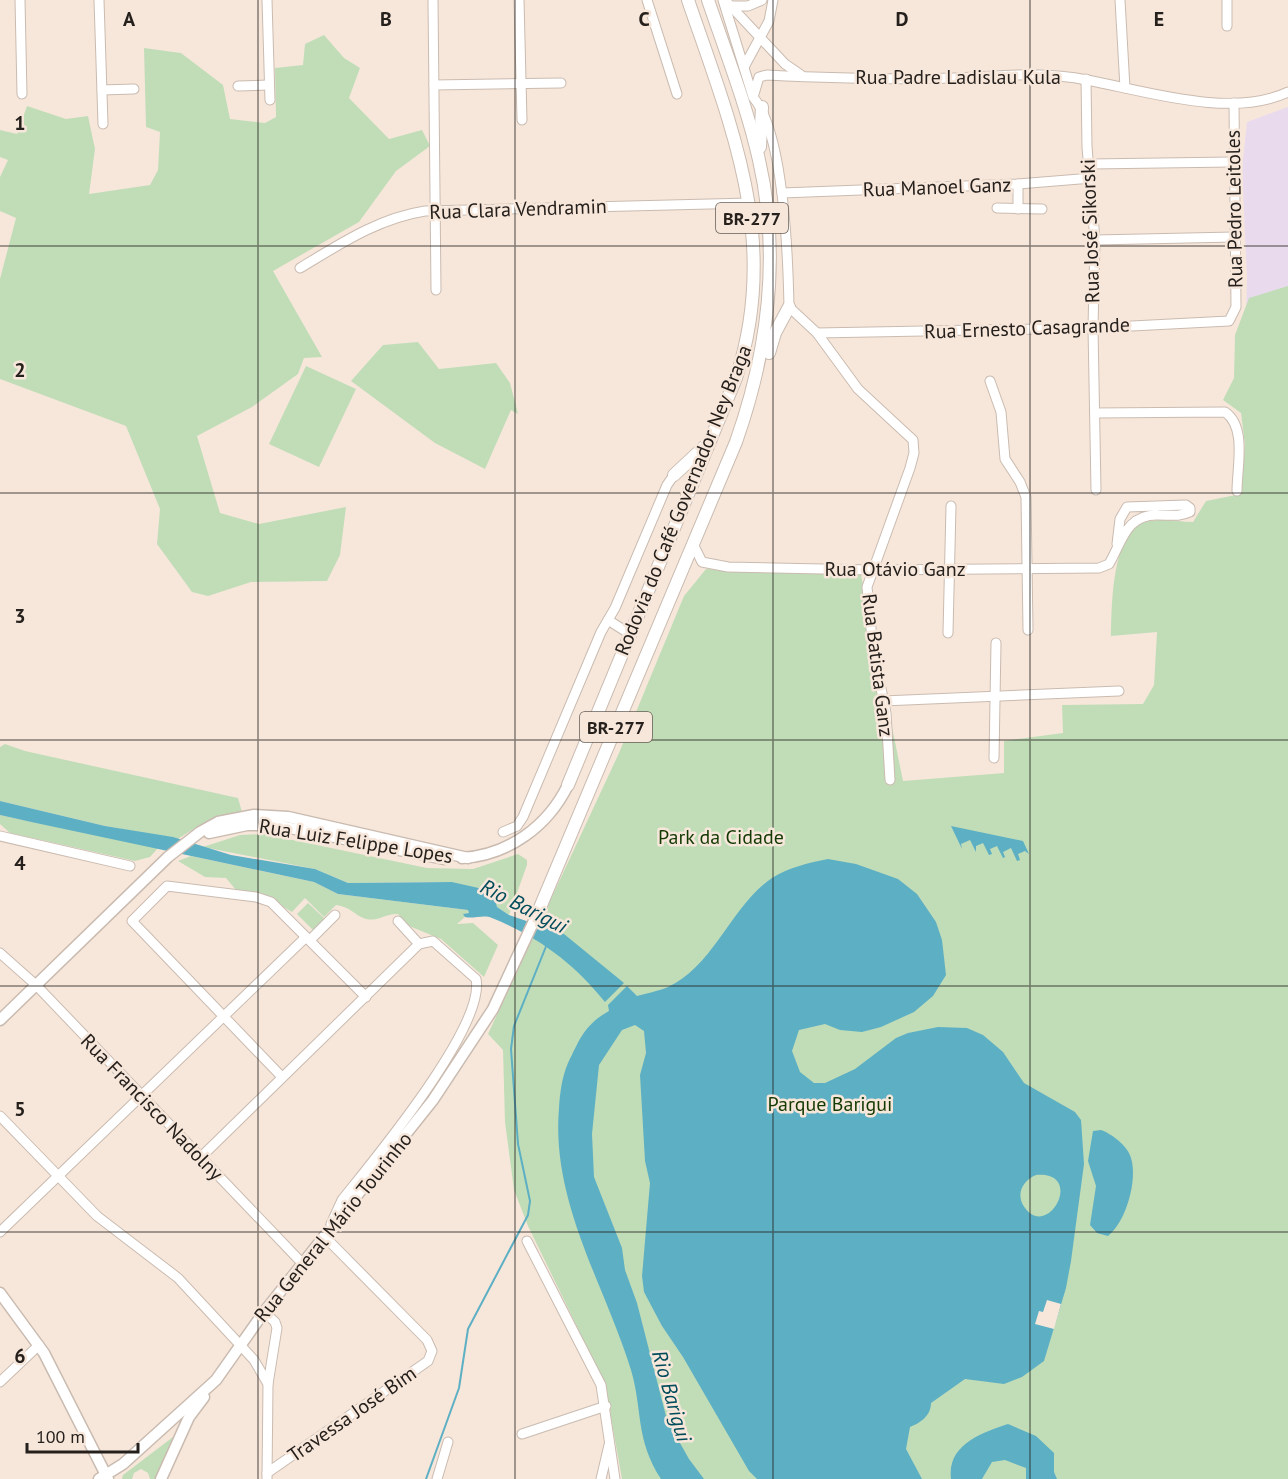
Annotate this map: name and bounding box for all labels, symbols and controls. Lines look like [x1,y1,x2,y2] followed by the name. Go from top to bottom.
[123,6,136,32] text: A
[380,6,392,32] text: B
[638,6,650,32] text: C
[896,6,909,32] text: D
[1154,6,1164,32] text: E
[855,64,1061,90] street label: Rua Padre Ladislau Kula
[14,110,26,136] text: 1
[1220,130,1248,288] street label: Rua Pedro Leitoles
[1074,158,1106,304] street label: Rua José Sikorski
[862,171,1012,203] street label: Rua Manoel Ganz
[429,193,607,225] street label: Rua Clara Vendramin
[716,203,788,233] road number: BR-277
[924,311,1130,345] street label: Rua Ernesto Casagrande
[609,341,757,659] street label: Rodovia do Café Governador Ney Braga
[14,357,26,383] text: 2
[824,556,966,582] street label: Rua Otávio Ganz
[856,592,900,738] street label: Rua Batista Ganz
[14,603,26,629] text: 3
[580,712,652,742] road number: BR-277
[257,813,455,869] street label: Rua Luiz Felippe Lopes
[658,824,784,850] park label: Park da Cidade
[14,850,26,876] text: 4
[476,873,573,940] water label: Rio Barigui
[75,1028,229,1186] street label: Rua Francisco Nadolny
[768,1091,892,1117] park label: Parque Barigui
[14,1096,26,1122] text: 5
[248,1127,418,1327] street label: Rua General Mário Tourinho
[14,1343,26,1369] text: 6
[646,1347,698,1445] water label: Rio Barigui
[283,1360,421,1468] street label: Travessa José Bim
[27,1416,138,1454] scale bar
[36,1425,85,1448] text: 100 m

